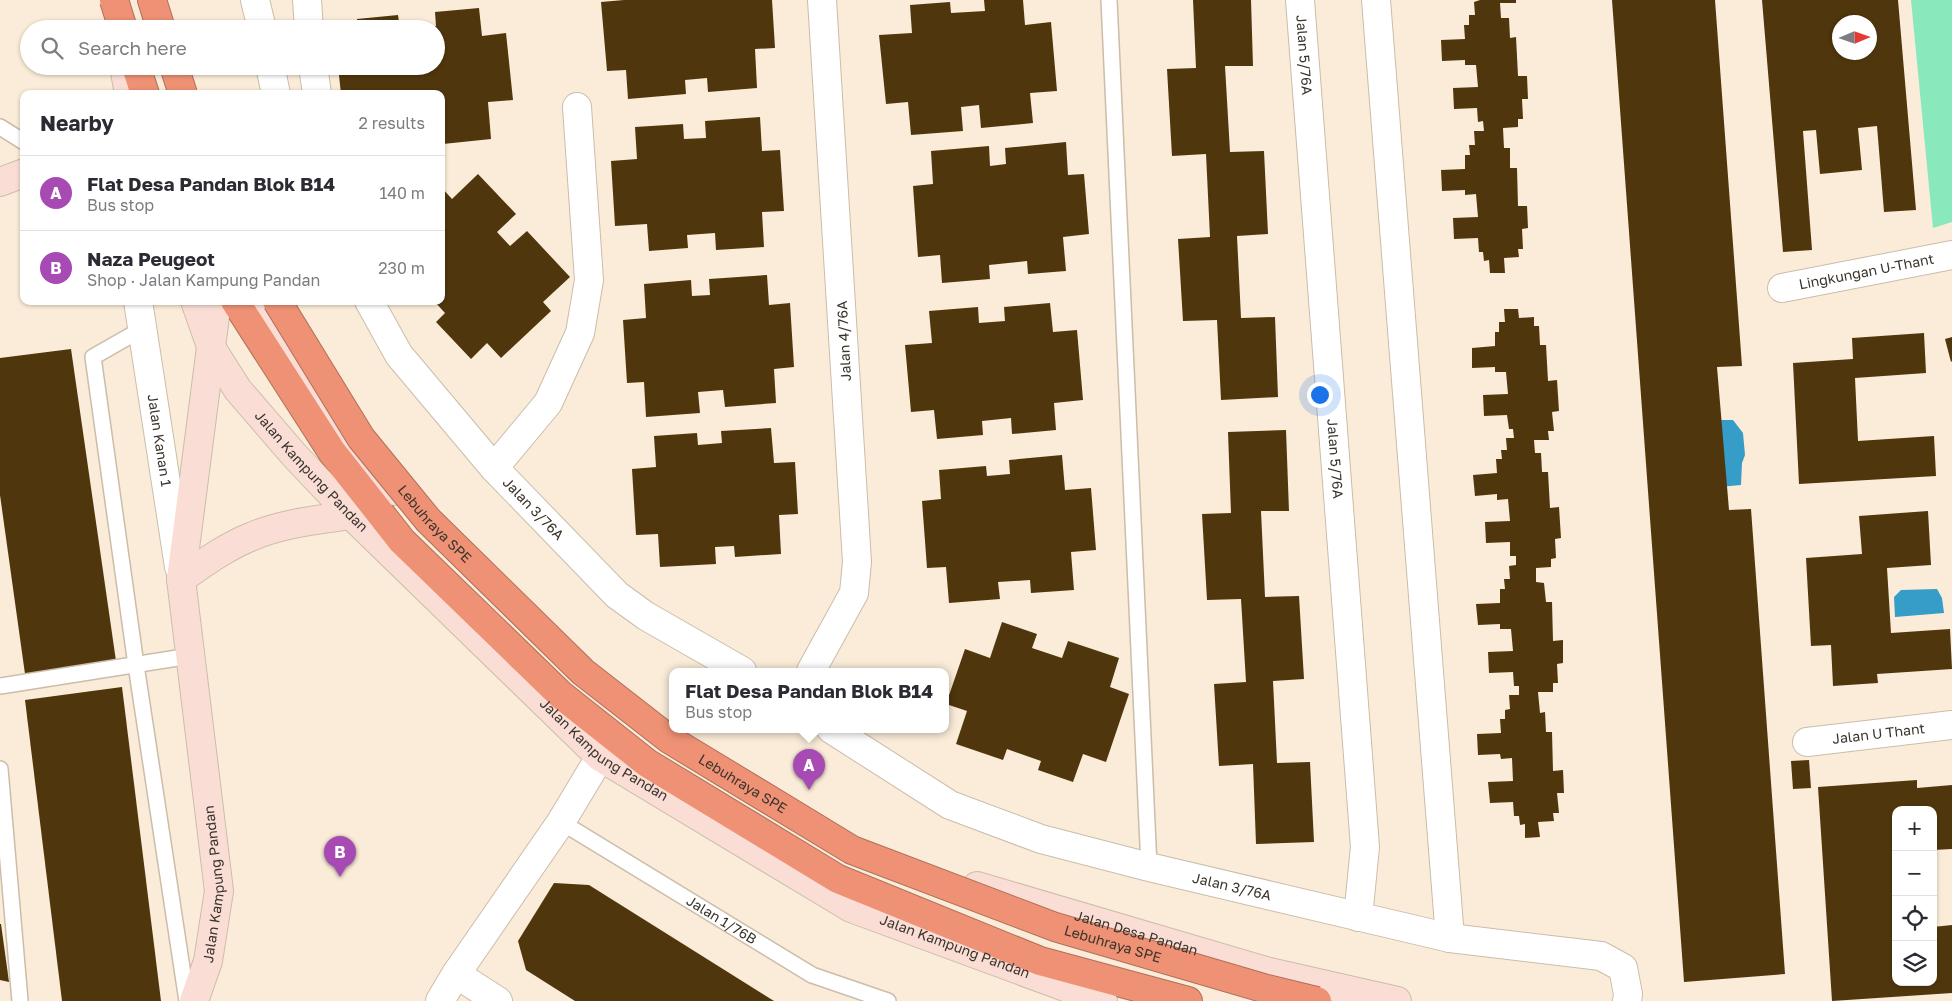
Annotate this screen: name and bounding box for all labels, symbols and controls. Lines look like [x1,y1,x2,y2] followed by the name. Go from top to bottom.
[1293,14,1316,96] street label: Jalan 5/76A
[1832,15,1877,60] north arrow
[20,20,445,75] search box
[38,34,66,62] icon: search
[78,36,187,59] text: Search here
[40,110,114,136] text: Nearby
[359,113,425,133] text: 2 results
[87,172,335,195] text: Flat Desa Pandan Blok B14
[50,183,62,203] text: A
[379,183,425,203] text: 140 m
[87,195,154,215] text: Bus stop
[87,247,215,270] text: Naza Peugeot
[1797,250,1935,293] street label: Lingkungan U-Thant
[50,258,62,278] text: B
[378,258,425,278] text: 230 m
[87,270,320,290] text: Shop · Jalan Kampung Pandan
[833,300,854,382] street label: Jalan 4/76A
[1307,382,1333,408] your location
[144,393,176,488] street label: Jalan Kanan 1
[252,407,372,535] street label: Jalan Kampung Pandan
[1324,418,1347,500] street label: Jalan 5/76A
[500,473,568,544] street label: Jalan 3/76A
[395,481,475,566] street label: Lebuhraya SPE
[669,668,949,733] popup
[685,679,933,702] text: Flat Desa Pandan Blok B14
[537,694,672,804] street label: Jalan Kampung Pandan
[685,702,752,722] text: Bus stop
[1831,719,1926,747] street label: Jalan U Thant
[793,749,825,790] pin: A
[696,750,790,817] street label: Lebuhraya SPE
[199,805,227,964] street label: Jalan Kampung Pandan
[1892,806,1937,986] map controls
[1892,806,1937,851] button: +
[324,836,356,877] pin: B
[1892,851,1937,896] button: −
[1191,869,1274,904] street label: Jalan 3/76A
[684,892,760,947] street label: Jalan 1/76B
[1892,896,1937,941] button: locate
[1073,906,1200,959] street label: Jalan Desa Pandan
[878,910,1033,981] street label: Jalan Kampung Pandan
[1062,921,1163,966] street label: Lebuhraya SPE
[1892,941,1937,986] button: layers

